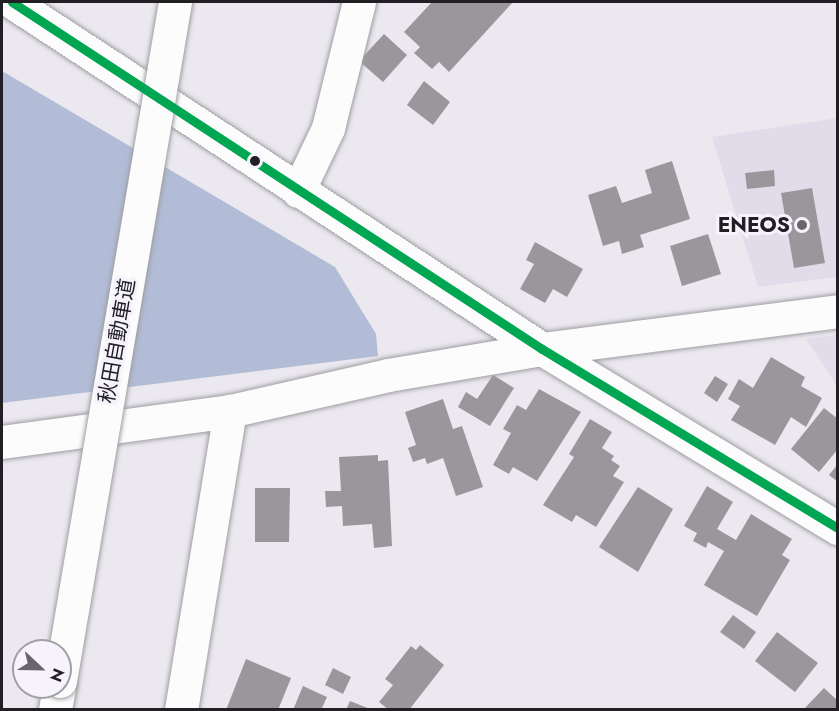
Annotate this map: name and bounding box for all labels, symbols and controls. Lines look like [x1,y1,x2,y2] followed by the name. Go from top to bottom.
[249,155,261,167] unlabelled marker
[718,212,790,238] place label: ENEOS
[795,218,809,232] marker: ENEOS
[94,277,140,405] street label: 秋田自動車道
[12,639,72,699] north arrow
[44,665,70,685] text: N

